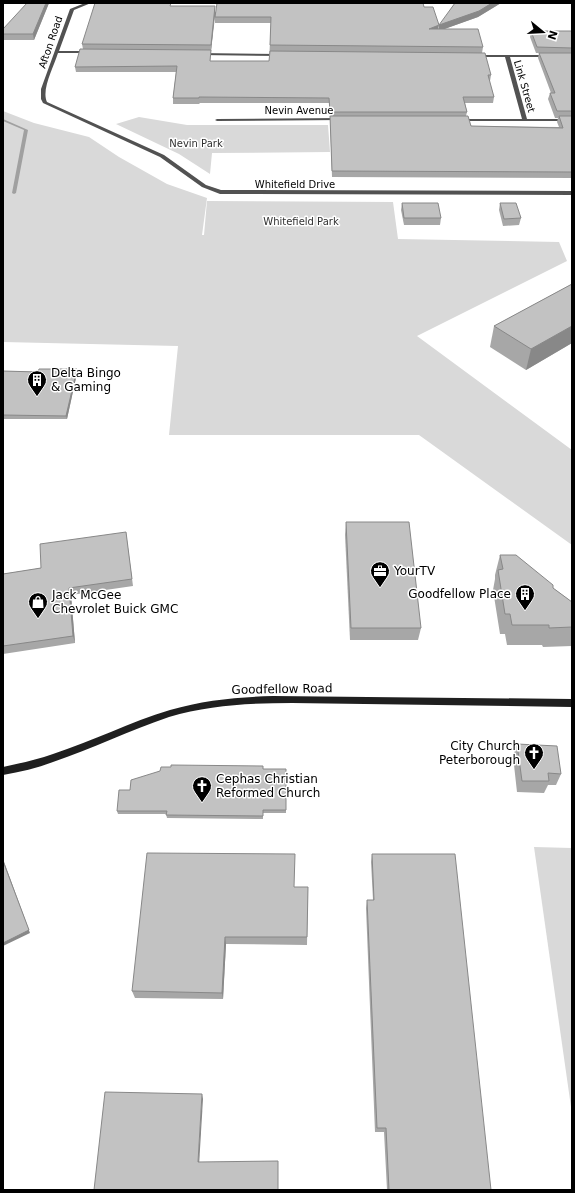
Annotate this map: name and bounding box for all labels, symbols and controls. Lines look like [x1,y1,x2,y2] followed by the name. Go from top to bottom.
[523,12,563,52] north arrow
[36,15,65,70] street label: Afton Road
[544,29,560,41] text: N
[512,59,537,114] street label: Link Street
[265,105,334,116] street label: Nevin Avenue
[169,138,223,149] park label: Nevin Park
[255,179,335,190] street label: Whitefield Drive
[263,216,339,227] park label: Whitefield Park
[51,366,121,394] place label: Delta Bingo & Gaming
[26,369,48,397] building icon: Delta Bingo & Gaming
[369,560,391,588] office icon: YourTV
[393,564,436,578] place label: YourTV
[514,583,536,611] building icon: Goodfellow Place
[408,587,511,601] place label: Goodfellow Place
[51,588,178,616] place label: Jack McGee Chevrolet Buick GMC
[27,591,49,619] shop icon: Jack McGee Chevrolet Buick GMC
[231,681,333,697] street label: Goodfellow Road
[439,739,520,767] place label: City Church Peterborough
[523,742,545,770] church icon: City Church Peterborough
[216,772,320,800] place label: Cephas Christian Reformed Church
[191,775,213,803] church icon: Cephas Christian Reformed Church

